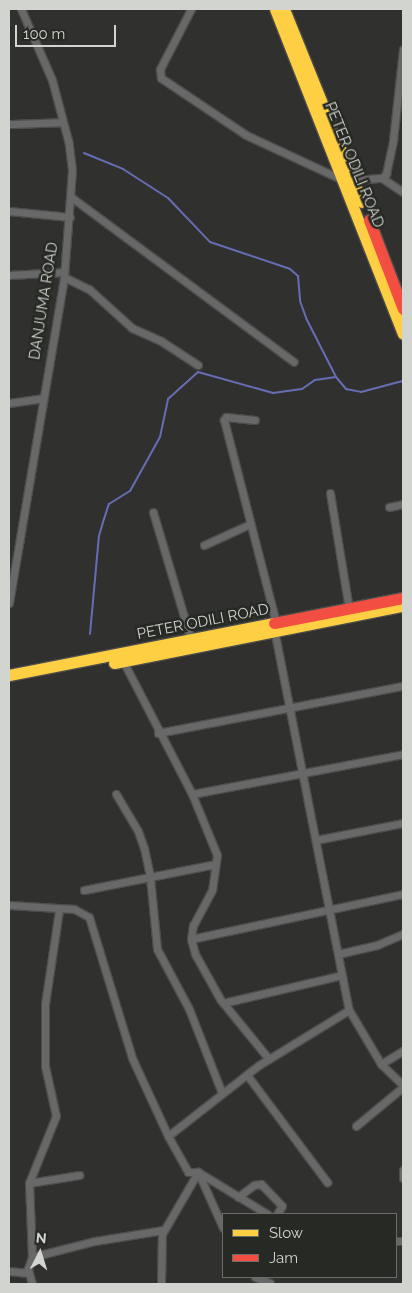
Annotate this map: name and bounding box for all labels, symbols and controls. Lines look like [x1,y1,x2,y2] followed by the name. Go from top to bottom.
[18,15,119,47] scale bar
[23,25,65,43] text: 100 m
[321,100,387,230] street label: PETER ODILI ROAD
[26,241,62,361] street label: DANJUMA ROAD
[136,600,270,644] street label: PETER ODILI ROAD
[222,1213,397,1278] legend
[269,1224,303,1242] text: Slow
[15,1228,65,1278] north arrow
[35,1230,47,1246] text: N
[269,1249,298,1267] text: Jam

